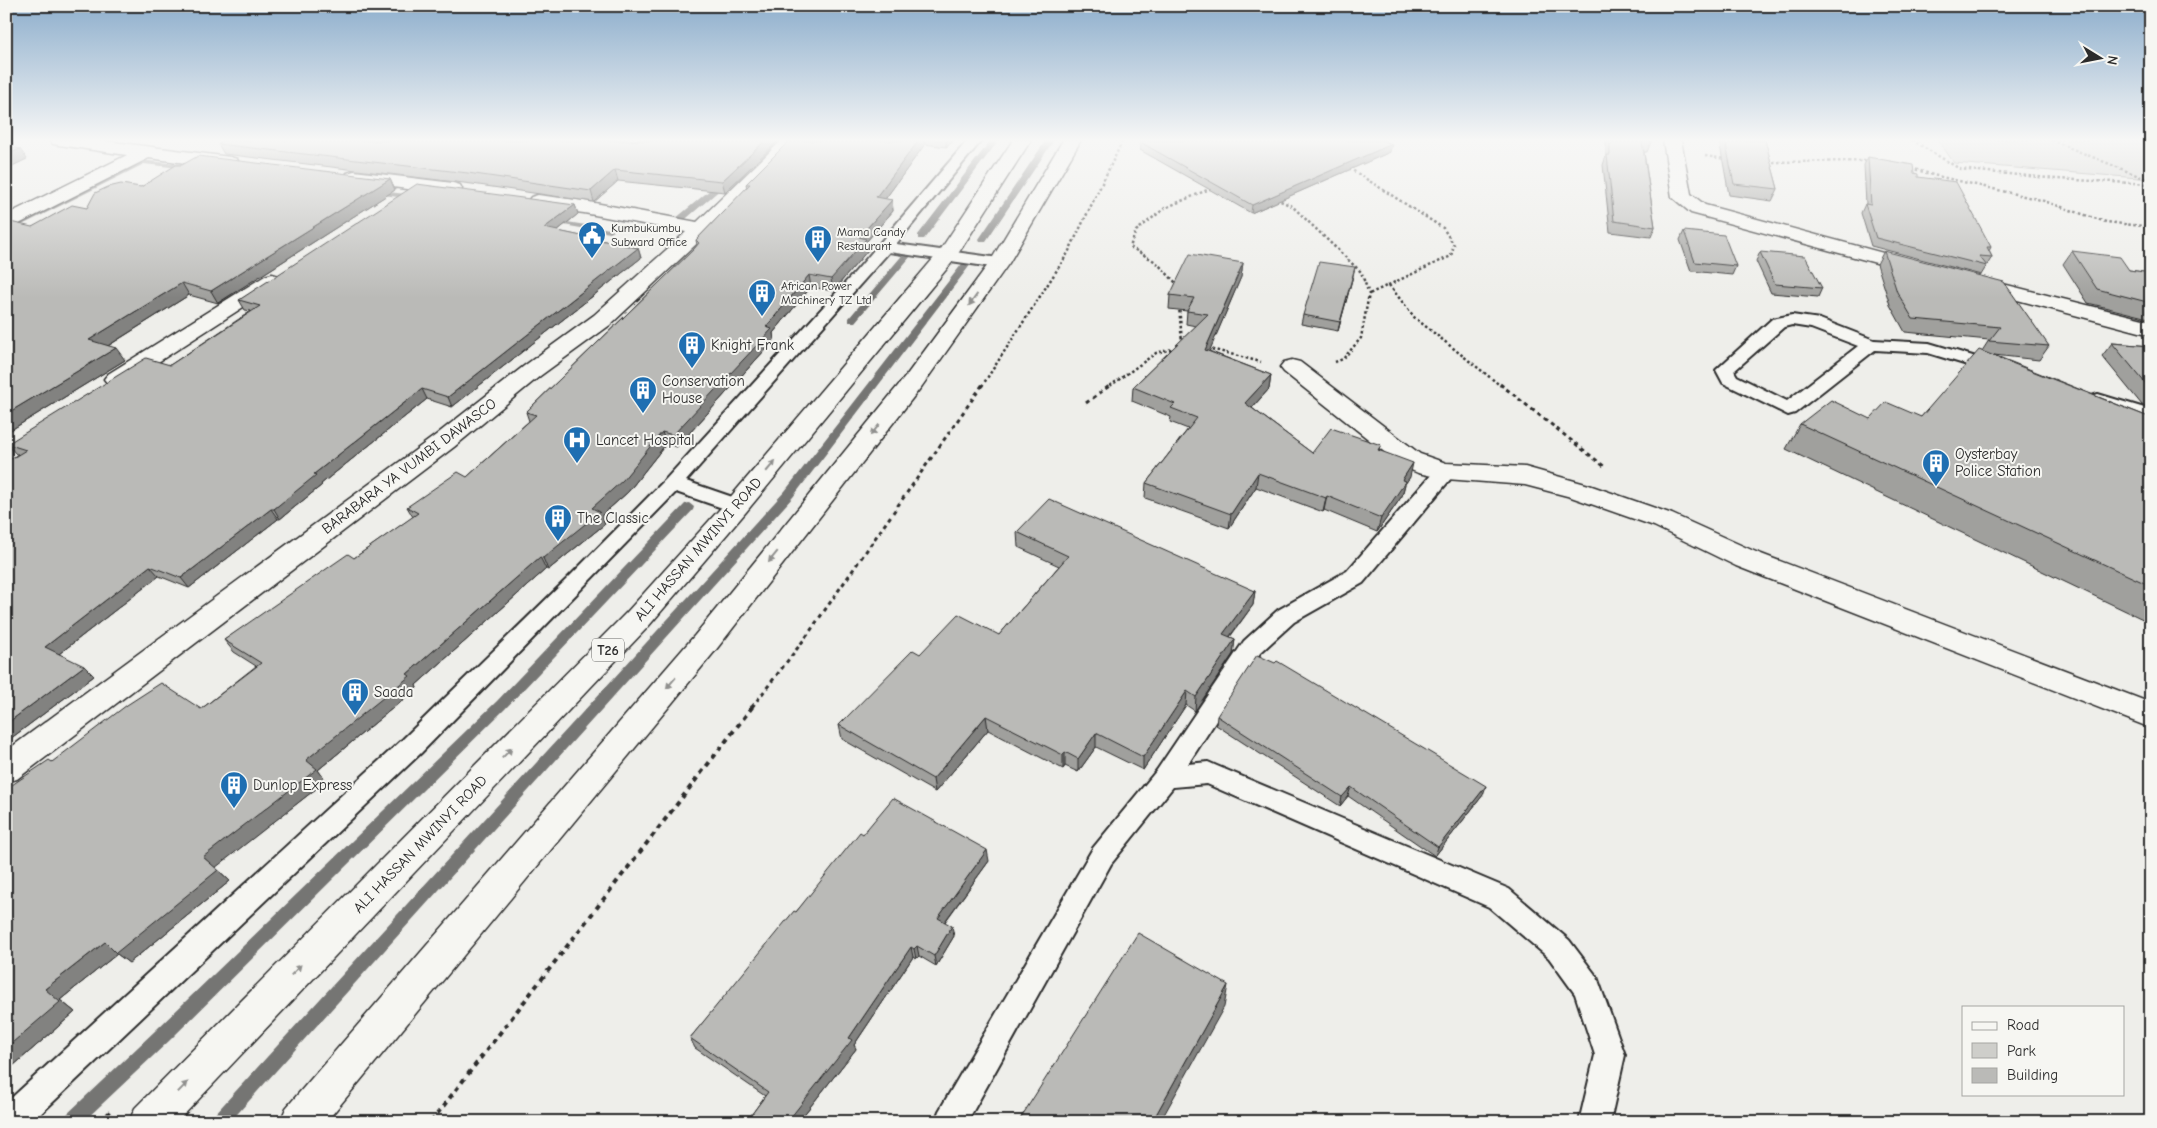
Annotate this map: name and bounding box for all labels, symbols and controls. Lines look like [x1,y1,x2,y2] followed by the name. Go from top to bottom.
[2074,32,2124,82] north arrow
[2103,54,2121,66] text: N
[577,220,607,259] public building icon: Kumbukumbu Subward Office
[611,221,687,249] place label: Kumbukumbu Subward Office
[803,224,833,263] building icon: Mama Candy Restaurant
[837,225,906,253] place label: Mama Candy Restaurant
[747,278,777,317] building icon: African Power Machinery TZ Ltd
[781,279,872,307] place label: African Power Machinery TZ Ltd
[967,293,978,306] one-way arrow
[677,330,707,369] building icon: Knight Frank
[711,336,795,354] place label: Knight Frank
[662,372,745,407] place label: Conservation House
[628,375,658,414] building icon: Conservation House
[318,394,500,538] street label: BARABARA YA VUMBI DAWASCO
[869,423,880,436] one-way arrow
[562,425,592,464] hospital icon: Lancet Hospital
[596,431,695,449] place label: Lancet Hospital
[1955,445,2041,480] place label: Oysterbay Police Station
[1921,448,1951,487] building icon: Oysterbay Police Station
[765,460,776,473] one-way arrow
[631,473,765,625] street label: ALI HASSAN MWINYI ROAD
[543,503,573,542] building icon: The Classic
[577,509,649,527] place label: The Classic
[768,550,779,563] one-way arrow
[592,638,624,662] road number: T26
[665,676,676,689] one-way arrow
[340,677,370,716] building icon: Saada
[374,683,413,701] place label: Saada
[501,748,513,760] one-way arrow
[219,770,249,809] building icon: Dunlop Express
[349,771,491,917] street label: ALI HASSAN MWINYI ROAD
[253,776,352,794] place label: Dunlop Express
[290,965,302,977] one-way arrow
[1962,1006,2124,1096] legend
[2007,1016,2039,1034] text: Road
[2007,1042,2036,1060] text: Park
[2007,1066,2058,1084] text: Building
[177,1081,189,1093] one-way arrow

